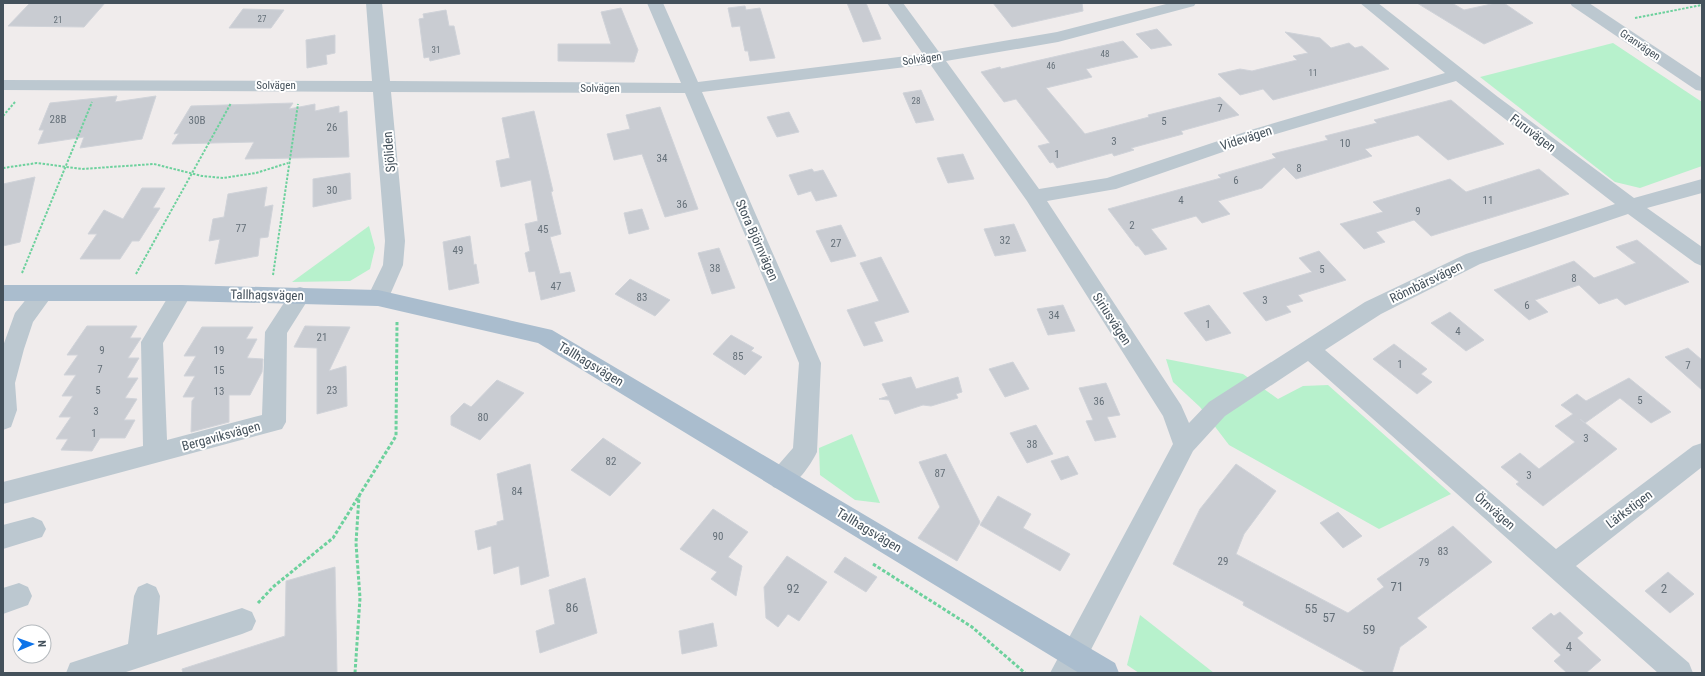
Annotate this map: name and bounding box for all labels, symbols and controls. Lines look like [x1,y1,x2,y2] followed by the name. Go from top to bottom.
[258,14,267,24] house number: 27
[54,15,62,25] house number: 21
[1617,27,1663,63] street label: Granvägen
[432,45,440,55] house number: 31
[1101,49,1109,59] house number: 48
[902,50,942,68] street label: Solvägen
[1047,61,1055,71] house number: 46
[1309,68,1317,78] house number: 11
[256,79,296,92] street label: Solvägen
[580,82,620,95] street label: Solvägen
[912,96,920,106] house number: 28
[1217,102,1223,115] house number: 7
[1507,111,1559,155] street label: Furuvägen
[50,113,66,126] house number: 28B
[189,114,205,127] house number: 30B
[1161,115,1167,128] house number: 5
[327,121,337,134] house number: 26
[1218,123,1274,153] street label: Videvägen
[380,131,398,173] street label: Sjöliden
[1111,135,1117,148] house number: 3
[1340,137,1350,150] house number: 10
[1054,148,1060,161] house number: 1
[657,152,668,165] house number: 34
[1296,162,1302,175] house number: 8
[1233,174,1239,187] house number: 6
[327,184,337,197] house number: 30
[1178,194,1184,207] house number: 4
[1483,194,1493,207] house number: 11
[732,197,782,283] street label: Stora Björnvägen
[677,198,687,211] house number: 36
[1415,205,1421,218] house number: 9
[1129,219,1135,232] house number: 2
[236,222,246,235] house number: 77
[538,223,548,236] house number: 45
[1000,234,1010,247] house number: 32
[831,237,841,250] house number: 27
[453,244,463,257] house number: 49
[1387,258,1465,306] street label: Rönnbärsvägen
[710,262,720,275] house number: 38
[1319,263,1325,276] house number: 5
[1571,272,1577,285] house number: 8
[551,280,561,293] house number: 47
[230,287,304,303] street label: Tallhagsvägen
[1090,290,1134,348] street label: Siriusvägen
[637,291,647,304] house number: 83
[1262,294,1268,307] house number: 3
[1524,299,1530,312] house number: 6
[1049,309,1060,322] house number: 34
[1205,318,1211,331] house number: 1
[1455,325,1461,338] house number: 4
[317,331,327,344] house number: 21
[556,339,626,389] street label: Tallhagsvägen
[99,344,105,357] house number: 9
[214,344,224,357] house number: 19
[733,350,743,363] house number: 85
[1397,358,1403,371] house number: 1
[1685,359,1691,372] house number: 7
[97,363,103,376] house number: 7
[214,364,224,377] house number: 15
[95,384,101,397] house number: 5
[327,384,337,397] house number: 23
[214,385,224,398] house number: 13
[1637,394,1643,407] house number: 5
[1094,395,1104,408] house number: 36
[93,405,99,418] house number: 3
[478,411,488,424] house number: 80
[180,418,262,454] street label: Bergaviksvägen
[91,427,97,440] house number: 1
[1583,432,1589,445] house number: 3
[1027,438,1037,451] house number: 38
[606,455,616,468] house number: 82
[935,467,945,480] house number: 87
[1526,469,1532,482] house number: 3
[512,485,523,498] house number: 84
[1603,487,1655,531] street label: Lärkstigen
[1472,489,1518,533] street label: Örnvägen
[834,505,904,555] street label: Tallhagsvägen
[713,530,723,543] house number: 90
[1438,545,1448,558] house number: 83
[1218,555,1228,568] house number: 29
[1419,556,1429,569] house number: 79
[1391,579,1403,594] house number: 71
[787,581,799,596] house number: 92
[1661,581,1667,596] house number: 2
[566,600,578,615] house number: 86
[1305,601,1317,616] house number: 55
[1323,610,1335,625] house number: 57
[1363,622,1375,637] house number: 59
[12,624,52,664] north arrow
[1566,639,1573,654] house number: 4
[35,640,48,648] text: N

